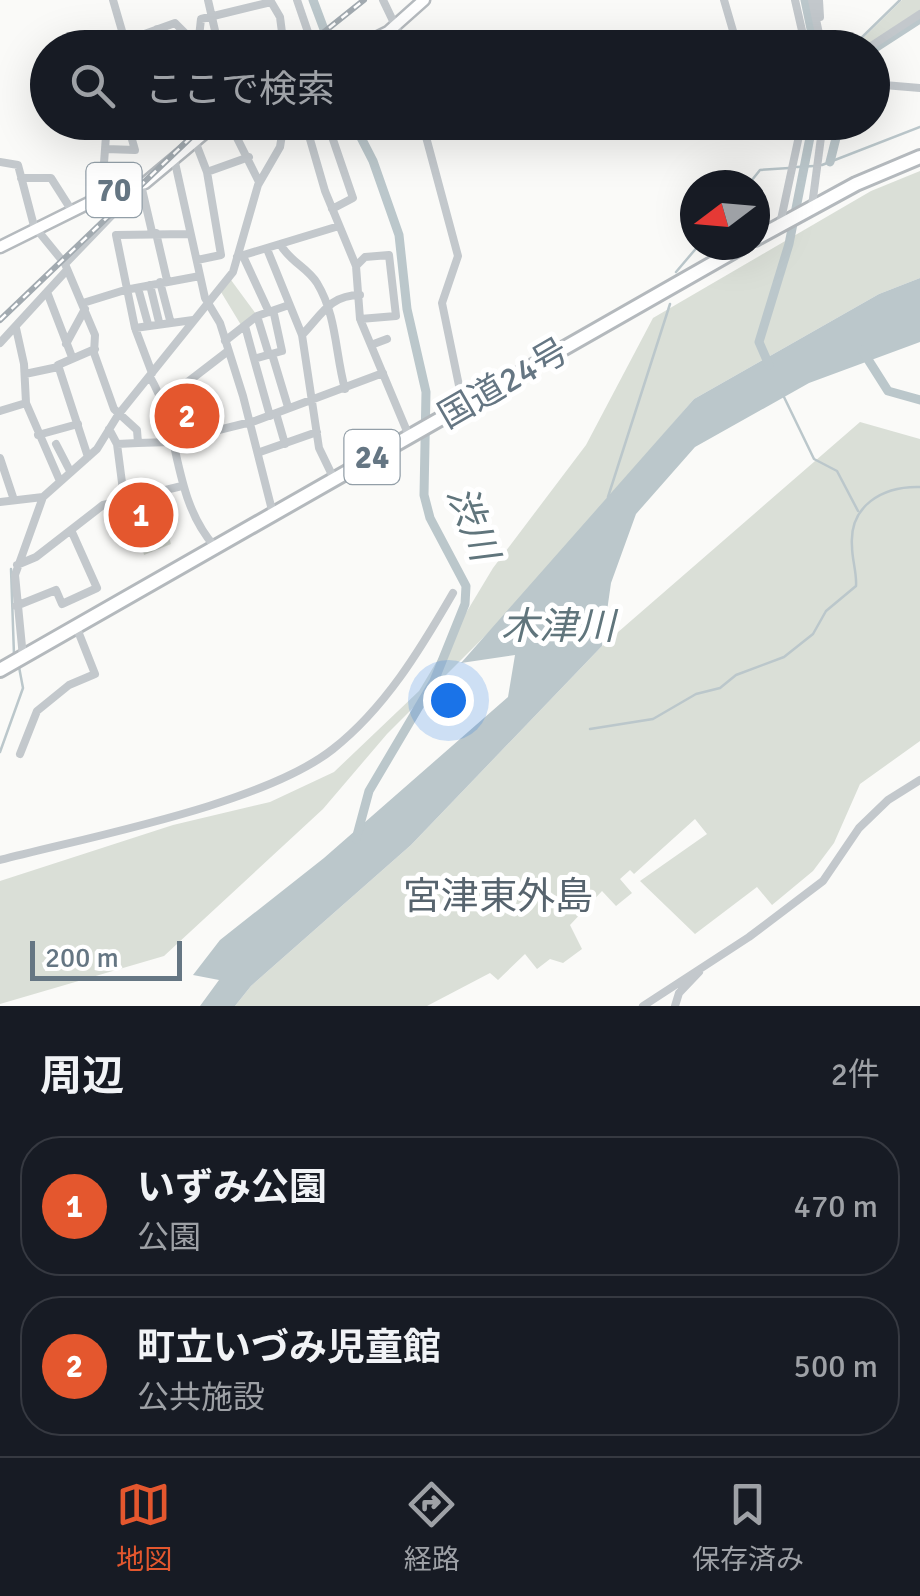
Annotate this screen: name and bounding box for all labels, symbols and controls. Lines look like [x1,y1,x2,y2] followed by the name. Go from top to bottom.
[30,30,890,140] search box
[65,58,120,113] icon: search
[145,66,335,113] text: ここで検索
[86,163,142,217] road number: 70
[680,170,770,260] north arrow
[431,329,576,438] street label: 国道24号
[154,378,220,454] pin: 2
[344,430,400,484] road number: 24
[108,478,174,552] pin: 1
[437,479,510,571] water label: 渋川
[501,603,619,650] water label: 木津川
[423,675,474,726] your location
[403,873,593,920] district label: 宮津東外島
[30,936,182,980] scale bar
[45,941,119,975] text: 200 m
[40,1051,124,1102] text: 周辺
[831,1055,880,1094] text: 2件
[137,1164,327,1211] text: いずみ公園
[66,1187,83,1226] text: 1
[794,1187,878,1226] text: 470 m
[137,1218,201,1257] text: 公園
[137,1324,441,1371] text: 町立いづみ児童館
[66,1347,83,1386] text: 2
[794,1347,878,1386] text: 500 m
[137,1378,265,1417] text: 公共施設
[116,1477,172,1577] tab: 地図
[404,1477,460,1577] tab: 経路
[692,1477,804,1577] tab: 保存済み

